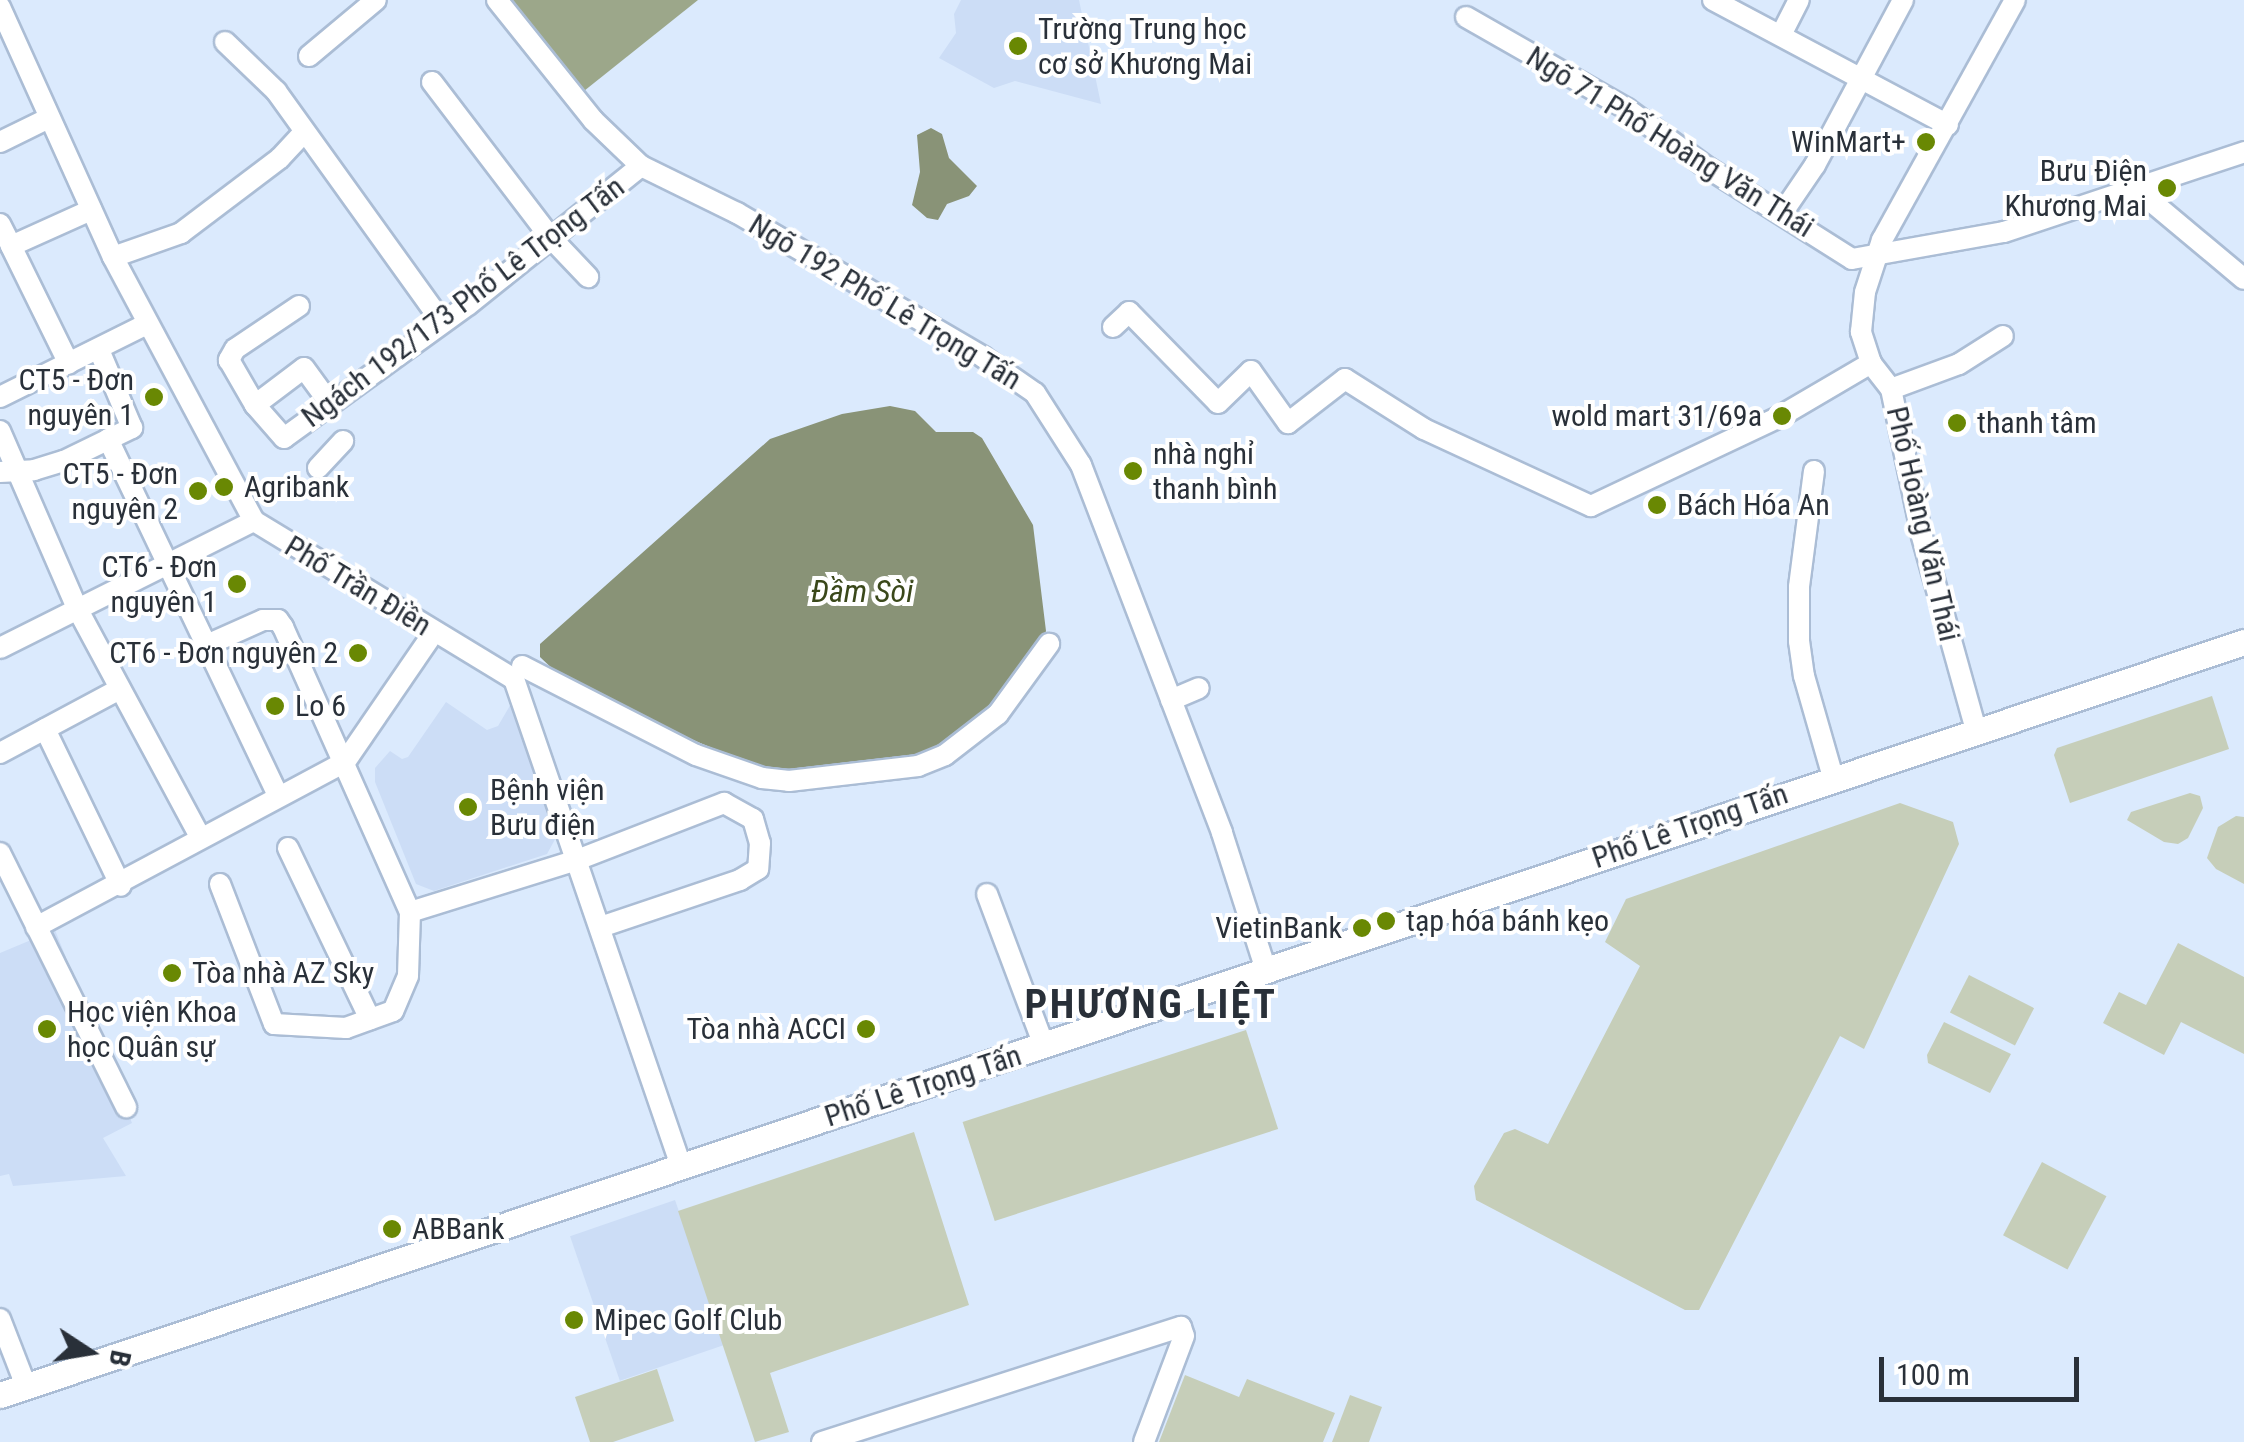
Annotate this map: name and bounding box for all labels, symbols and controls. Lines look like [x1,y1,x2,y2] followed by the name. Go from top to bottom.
[1038,11,1252,82] place label: Trường Trung học cơ sở Khương Mai
[1007,35,1029,57] marker: Trường Trung học cơ sở Khương Mai
[1520,39,1820,245] street label: Ngõ 71 Phố Hoàng Văn Thái
[1791,124,1906,160] place label: WinMart+
[1915,131,1937,153] marker: WinMart+
[2004,153,2147,224] place label: Bưu Điện Khương Mai
[294,169,632,435] street label: Ngách 192/173 Phố Lê Trọng Tấn
[2156,177,2178,199] marker: Bưu Điện Khương Mai
[742,206,1028,398] street label: Ngõ 192 Phố Lê Trọng Tấn
[19,362,134,432] place label: CT5 - Đơn nguyên 1
[143,386,165,408] marker: CT5 - Đơn nguyên 1
[1551,398,1762,434] place label: wold mart 31/69a
[1878,403,1968,645] street label: Phố Hoàng Văn Thái
[1771,405,1793,427] marker: wold mart 31/69a
[1977,405,2096,441] place label: thanh tâm
[1946,412,1968,434] marker: thanh tâm
[1153,436,1278,506] place label: nhà nghỉ thanh bình
[63,456,178,526] place label: CT5 - Đơn nguyên 2
[1122,460,1144,482] marker: nhà nghỉ thanh bình
[244,469,349,505] place label: Agribank
[213,476,235,498] marker: Agribank
[187,480,209,502] marker: CT5 - Đơn nguyên 2
[1677,487,1830,523] place label: Bách Hóa An
[1646,494,1668,516] marker: Bách Hóa An
[278,528,438,644] street label: Phố Trần Điền
[102,549,217,620] place label: CT6 - Đơn nguyên 1
[811,572,913,610] water label: Đầm Sòi
[226,573,248,595] marker: CT6 - Đơn nguyên 1
[109,635,338,671] place label: CT6 - Đơn nguyên 2
[347,642,369,664] marker: CT6 - Đơn nguyên 2
[295,688,346,724] place label: Lo 6
[264,695,286,717] marker: Lo 6
[490,772,605,842] place label: Bệnh viện Bưu điện
[1587,775,1793,877] street label: Phố Lê Trọng Tấn
[455,794,481,820] marker: Bệnh viện Bưu điện
[1406,903,1609,939] place label: tạp hóa bánh kẹo
[1215,910,1342,946] place label: VietinBank
[1375,910,1397,932] marker: tạp hóa bánh kẹo
[1351,917,1373,939] marker: VietinBank
[192,955,374,991] place label: Tòa nhà AZ Sky
[161,962,183,984] marker: Tòa nhà AZ Sky
[1025,981,1277,1029] district label: PHƯƠNG LIỆT
[67,994,237,1064] place label: Học viện Khoa học Quân sự
[687,1011,846,1047] place label: Tòa nhà ACCI
[36,1018,58,1040] marker: Học viện Khoa học Quân sự
[855,1018,877,1040] marker: Tòa nhà ACCI
[820,1037,1026,1135] street label: Phố Lê Trọng Tấn
[412,1211,504,1247] place label: ABBank
[381,1218,403,1240] marker: ABBank
[40,1302,140,1402] north arrow
[594,1302,782,1338] place label: Mipec Golf Club
[563,1309,585,1331] marker: Mipec Golf Club
[1884,1337,2084,1399] scale bar
[102,1347,138,1369] text: B
[1896,1357,1970,1392] text: 100 m

